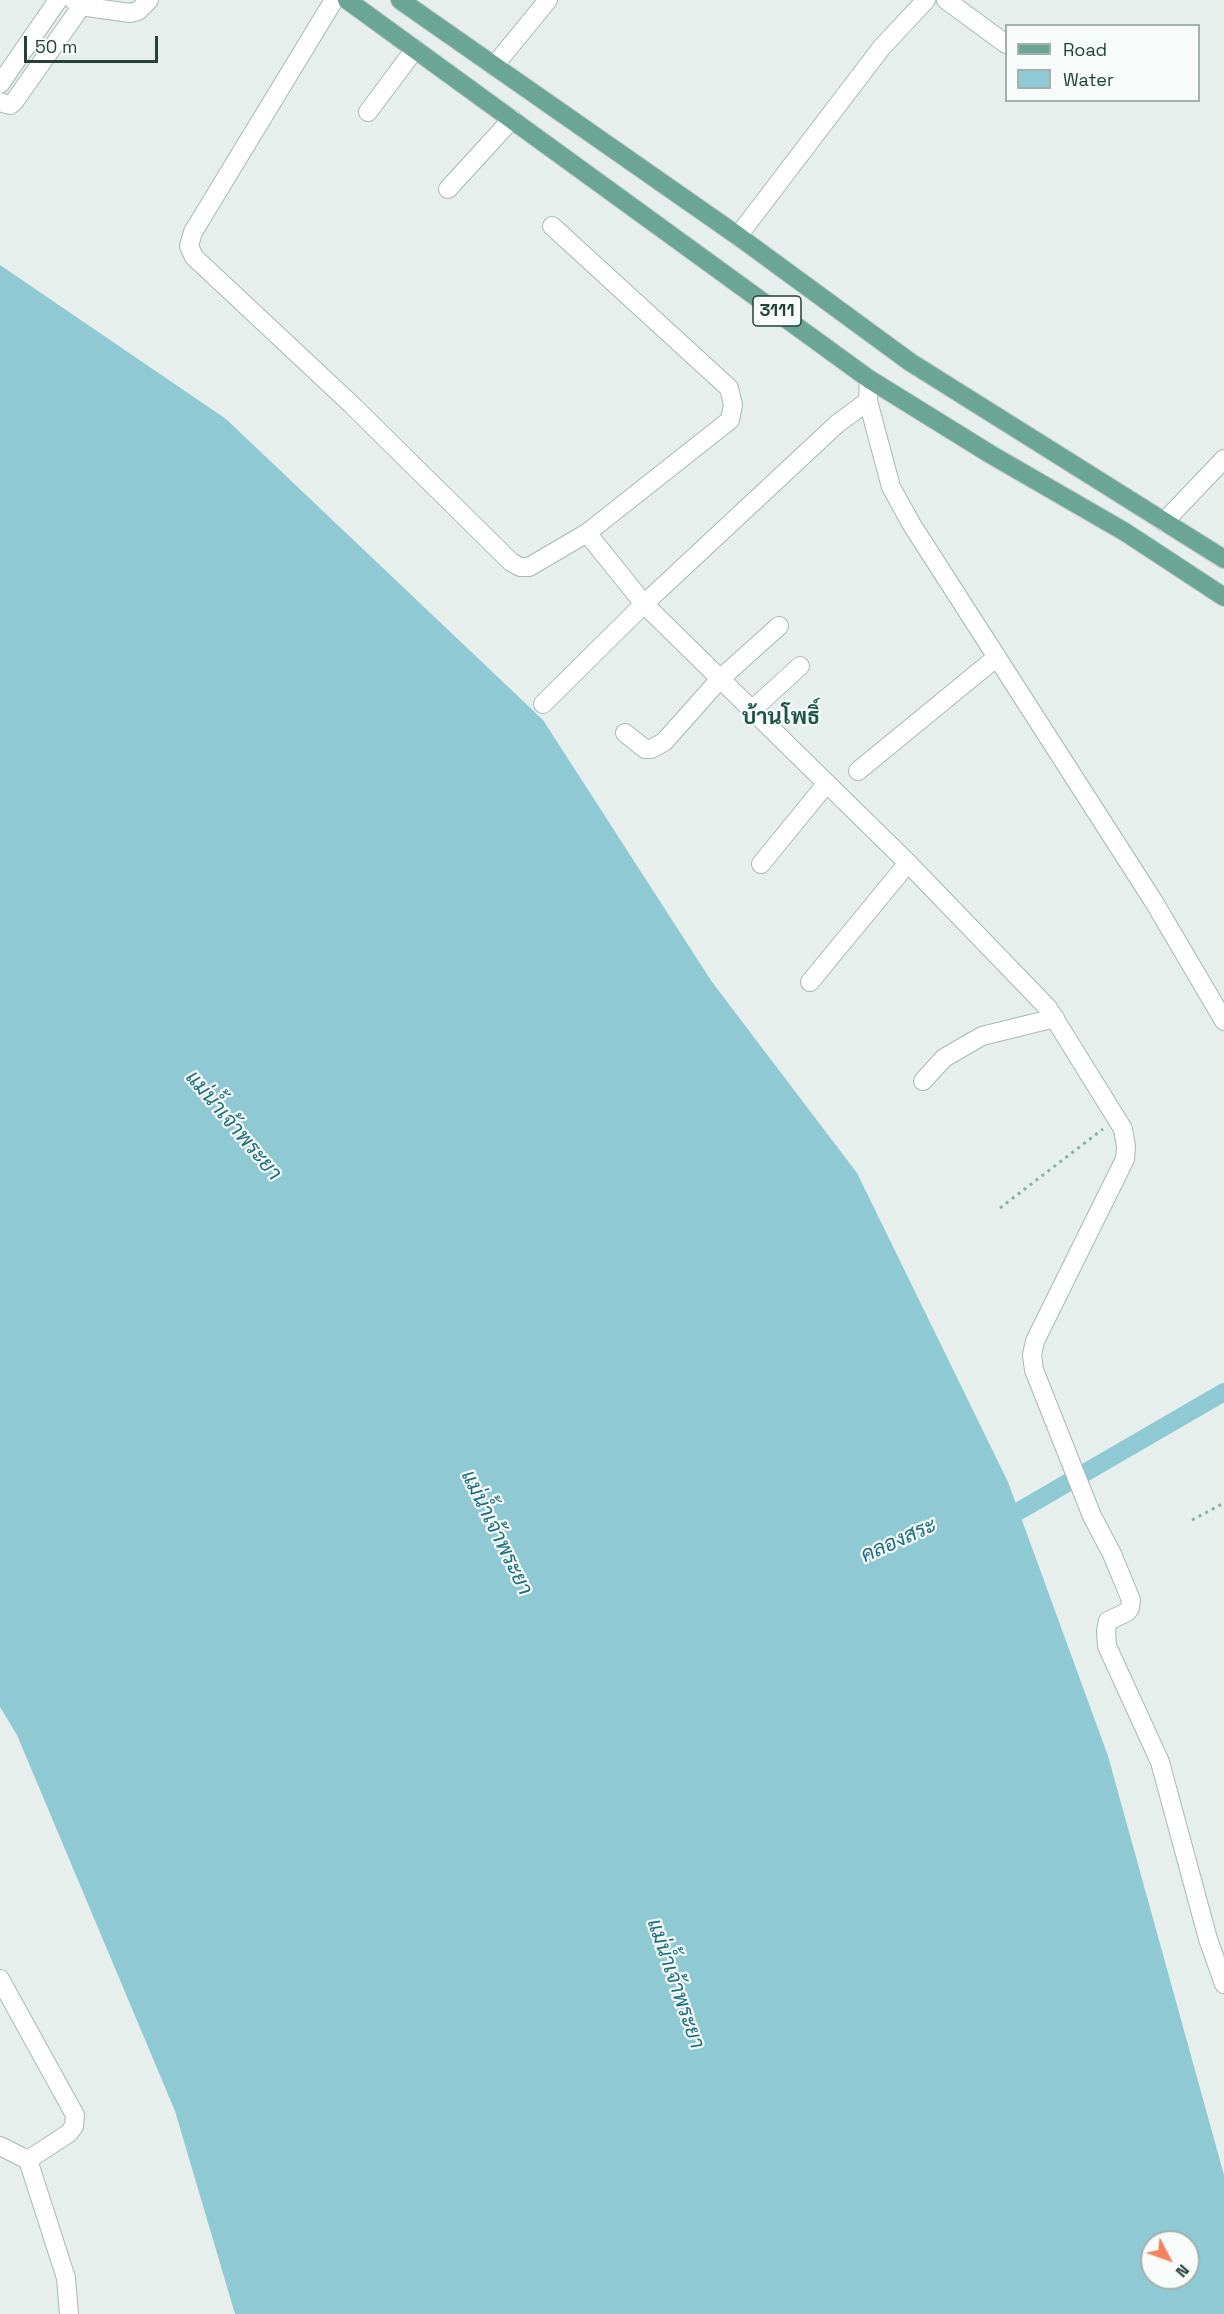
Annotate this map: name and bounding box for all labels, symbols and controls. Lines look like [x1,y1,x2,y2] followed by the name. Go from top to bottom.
[27,24,160,62] scale bar
[1005,24,1200,102] legend
[35,35,77,58] text: 50 m
[1063,38,1107,61] text: Road
[1063,68,1114,91] text: Water
[753,296,801,326] road number: 3111
[742,705,820,731] district label: บ้านโพธิ์
[180,1066,286,1186] water label: แม่น้ำเจ้าพระยา
[455,1467,537,1599] water label: แม่น้ำเจ้าพระยา
[857,1513,941,1569] water label: คลองสระ
[641,1916,709,2052] water label: แม่น้ำเจ้าพระยา
[1140,2230,1200,2290] north arrow
[1171,2260,1194,2282] text: N

